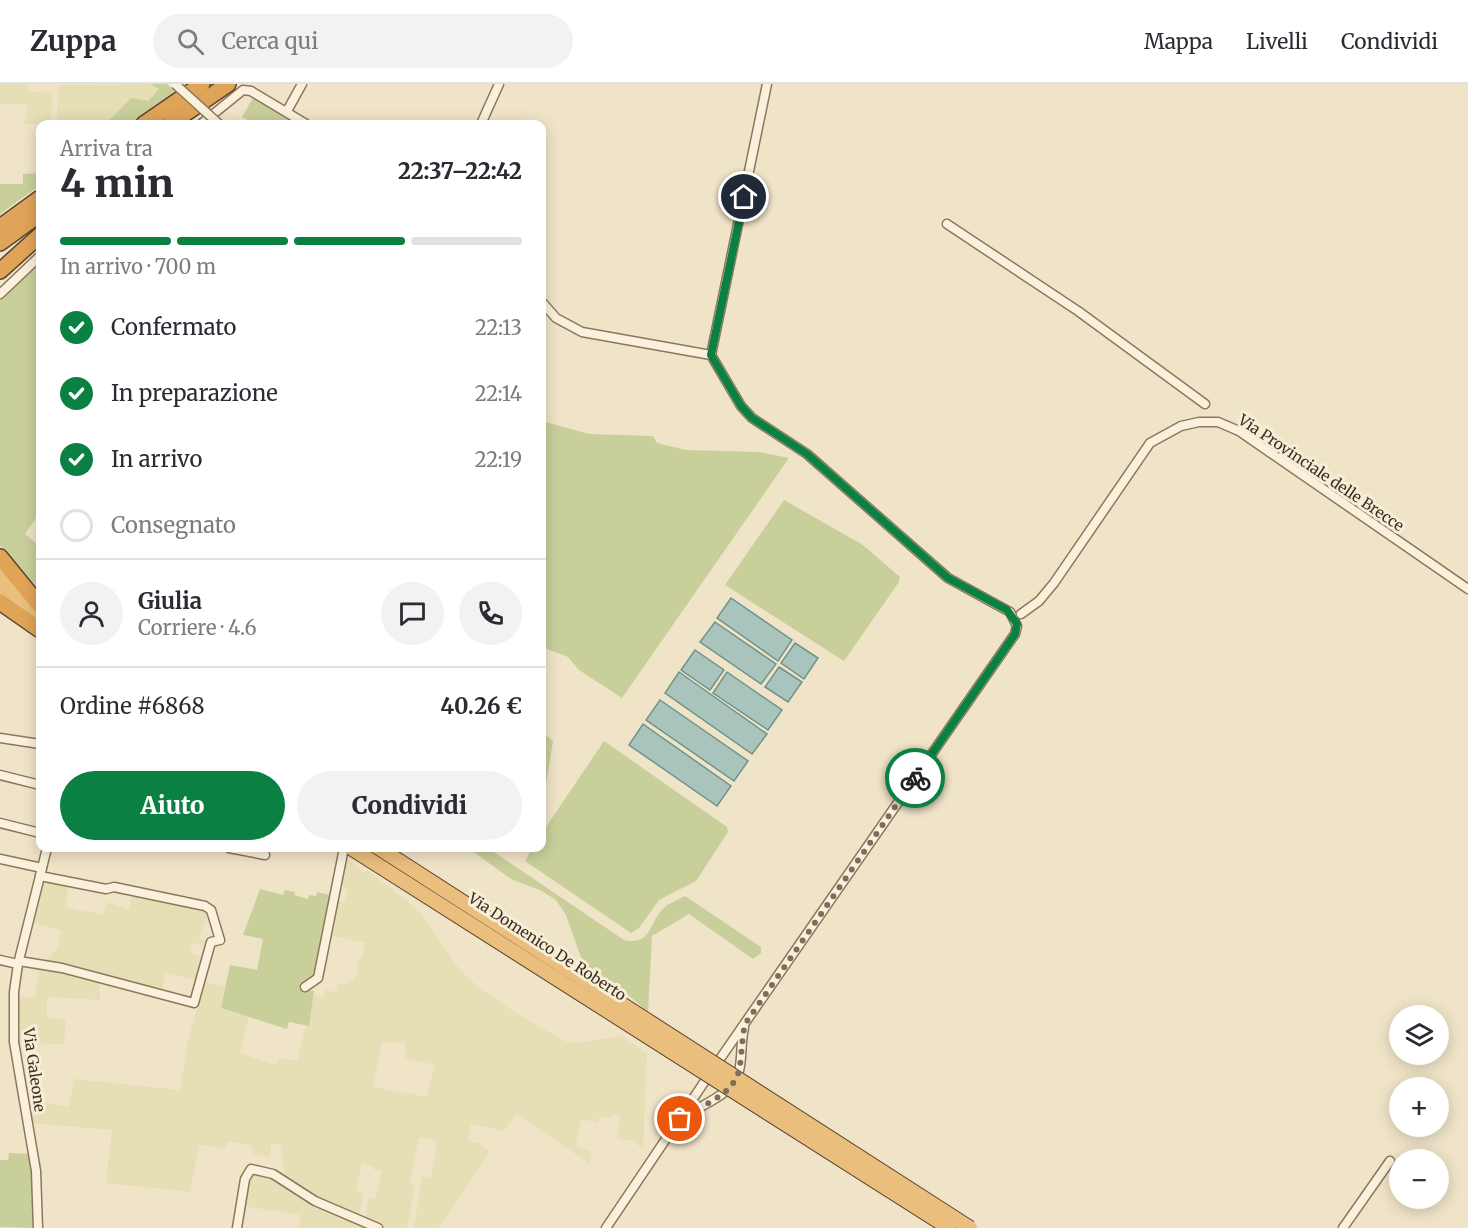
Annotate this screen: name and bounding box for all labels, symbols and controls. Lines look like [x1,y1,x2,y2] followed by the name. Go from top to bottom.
[153,14,573,68] search box
[30,23,117,59] text: Zuppa
[174,25,207,58] icon: search
[222,27,318,55] text: Cerca qui
[1144,28,1213,55] text: Mappa
[1246,28,1308,55] text: Livelli
[1341,28,1438,55] text: Condividi
[60,136,153,161] text: Arriva tra
[398,157,522,185] text: 22:37–22:42
[60,159,174,208] text: 4 min
[718,171,769,222] pin
[727,180,760,213] icon: home
[60,254,216,279] text: In arrivo · 700 m
[60,311,93,344] icon: check
[111,313,236,341] text: Confermato
[475,315,522,340] text: 22:13
[60,377,93,410] icon: check
[111,379,278,407] text: In preparazione
[475,381,522,406] text: 22:14
[1234,409,1408,535] street label: Via Provinciale delle Brecce
[60,443,93,476] icon: check
[111,445,202,473] text: In arrivo
[475,447,522,472] text: 22:19
[111,511,236,539] text: Consegnato
[60,582,123,645] button: person
[381,582,444,645] button: chat
[459,582,522,645] button: phone
[138,587,202,615] text: Giulia
[138,615,257,640] text: Corriere · 4.6
[60,692,205,720] text: Ordine #6868
[440,692,522,720] text: 40.26 €
[885,748,945,808] courier
[899,762,932,795] icon: bike
[60,771,285,840] button: Aiuto
[297,771,522,840] button: Condividi
[464,888,630,1005] street label: Via Domenico De Roberto
[1389,1005,1449,1209] map controls
[1389,1005,1449,1065] button: layers
[19,1026,50,1113] street label: Via Galeone
[1389,1077,1449,1137] button: +
[654,1093,705,1144] pin
[663,1102,696,1135] icon: bag
[1389,1149,1449,1209] button: −

